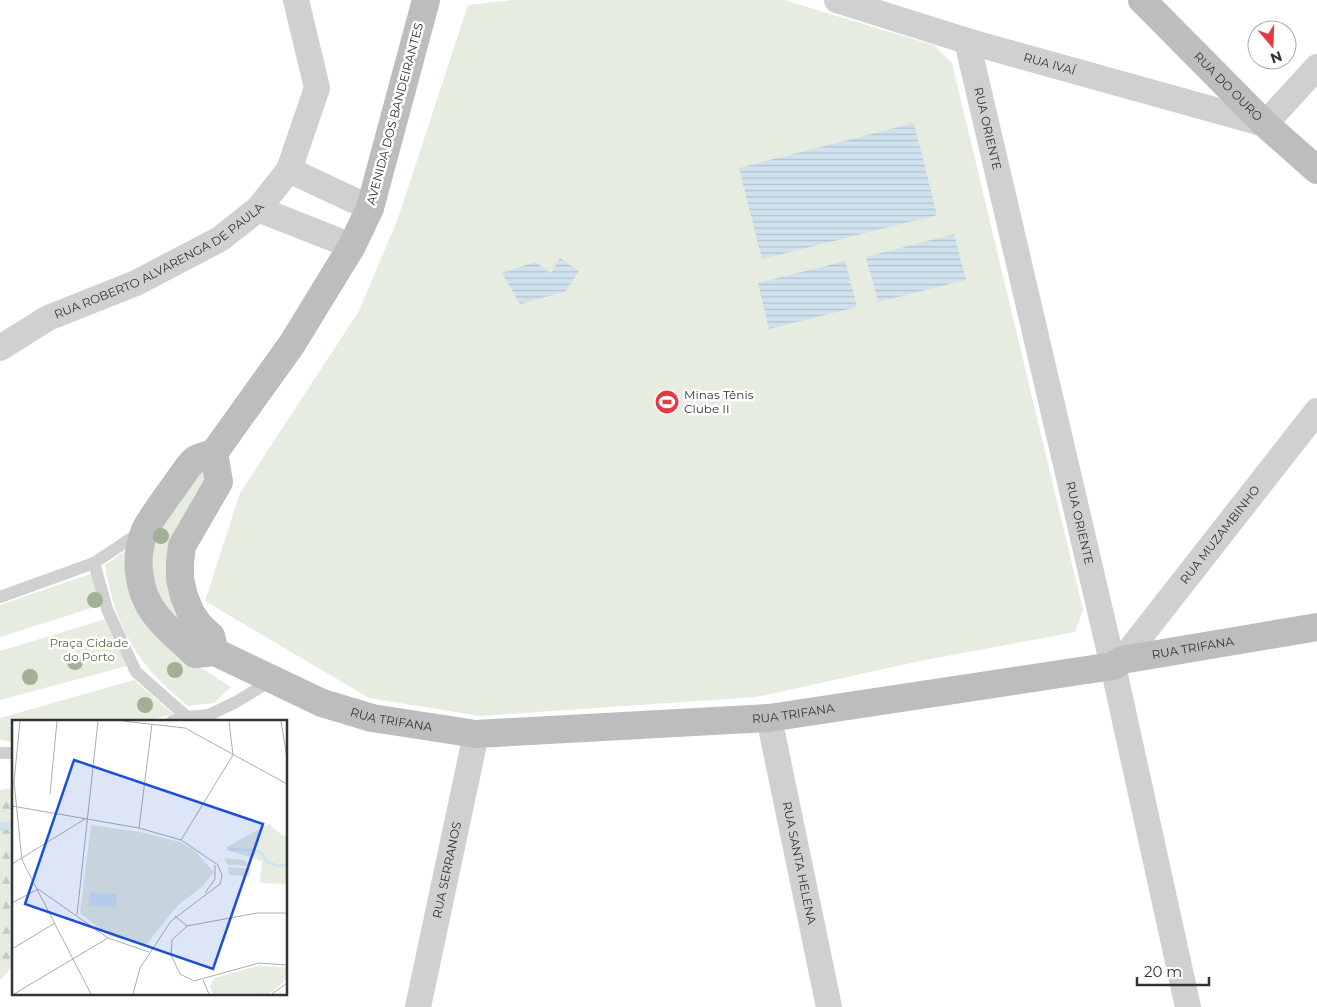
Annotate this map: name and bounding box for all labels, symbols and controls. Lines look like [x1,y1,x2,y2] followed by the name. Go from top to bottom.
[1247,20,1297,70] north arrow
[363,21,426,207] street label: AVENIDA DOS BANDEIRANTES
[1268,47,1285,68] text: N
[1022,49,1078,78] street label: RUA IVAÍ
[1191,49,1266,124] street label: RUA DO OURO
[971,85,1005,172] street label: RUA ORIENTE
[52,199,267,322] street label: RUA ROBERTO ALVARENGA DE PAULA
[684,387,754,416] place label: Minas Tênis Clube II
[654,389,680,415] sports icon: Minas Tênis Clube II
[1063,480,1097,566] street label: RUA ORIENTE
[1176,482,1263,587] street label: RUA MUZAMBINHO
[1150,633,1235,662] street label: RUA TRIFANA
[49,635,129,664] park label: Praça Cidade do Porto
[752,700,836,726] street label: RUA TRIFANA
[349,704,434,734] street label: RUA TRIFANA
[12,720,288,994] inset map
[780,800,820,926] street label: RUA SANTA HELENA
[429,820,464,920] street label: RUA SERRANOS
[1137,954,1210,986] scale bar
[1144,962,1182,981] text: 20 m

